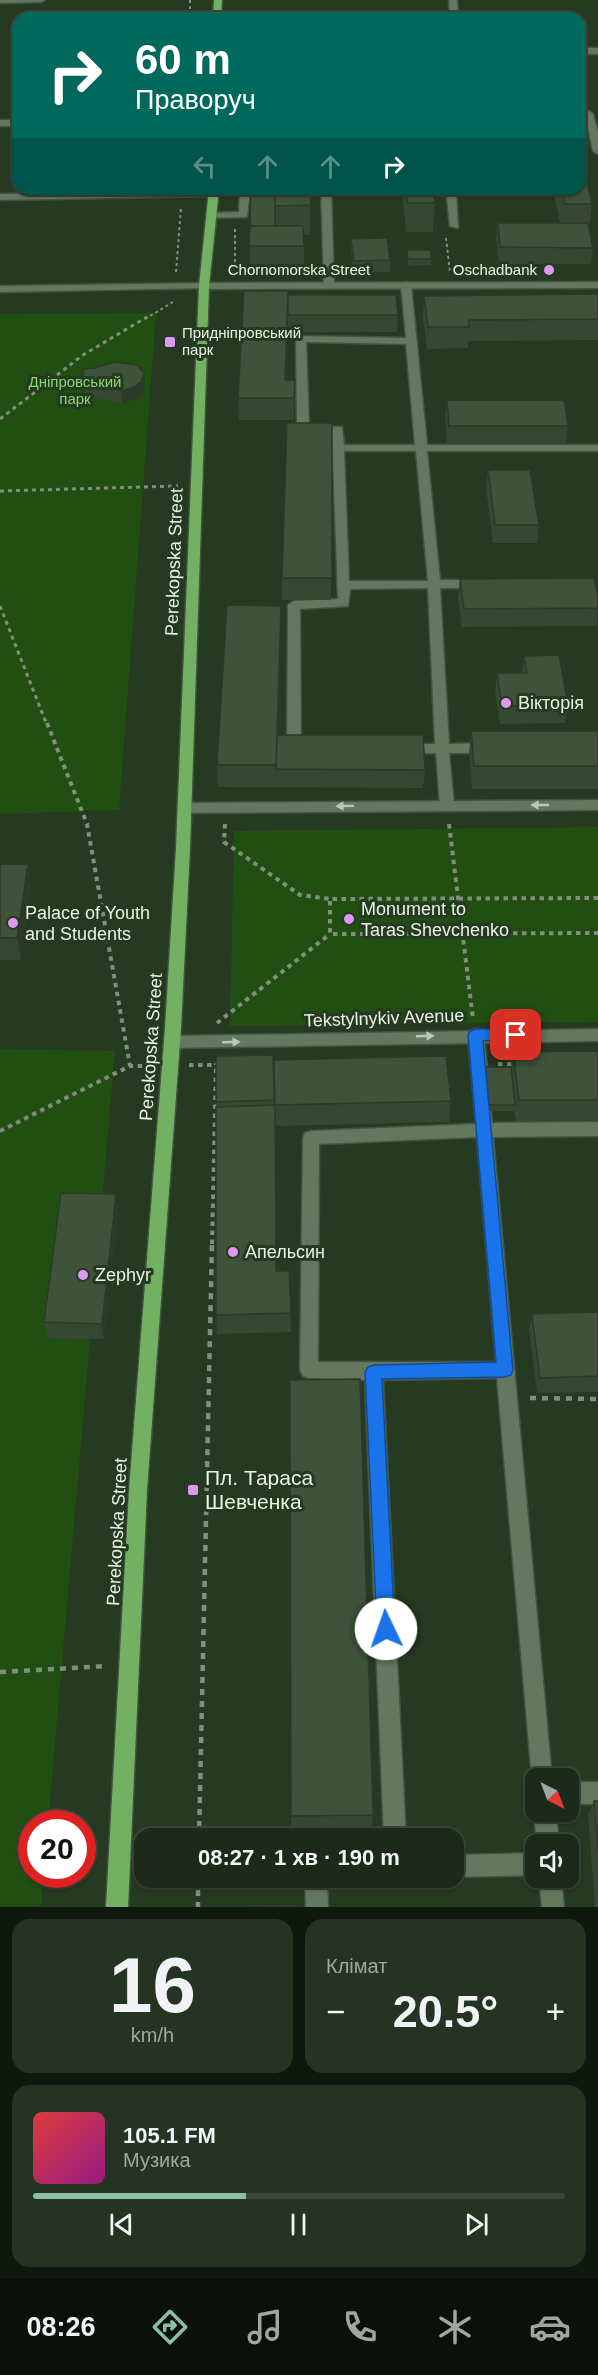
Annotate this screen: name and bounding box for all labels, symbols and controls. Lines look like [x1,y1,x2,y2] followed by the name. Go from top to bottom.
[36,36,114,114] icon: right
[135,36,231,83] text: 60 m
[135,85,256,115] text: Праворуч
[188,150,221,183] icon: left
[251,150,284,183] icon: ahead
[314,150,347,183] icon: ahead
[377,150,410,183] icon: right
[228,261,371,278] street label: Chornomorska Street
[453,261,537,278] place label: Oschadbank
[542,263,556,277] marker: Oschadbank
[182,324,301,358] place label: Придніпровський парк
[163,335,177,349] marker: Придніпровський парк
[28,373,122,407] park label: Дніпровський парк
[161,488,187,636] street label: Perekopska Street
[518,693,584,713] place label: Вікторія
[499,696,513,710] marker: Вікторія
[530,800,549,810] one-way arrow
[335,801,354,811] one-way arrow
[361,899,509,940] place label: Monument to Taras Shevchenko
[25,903,150,944] place label: Palace of Youth and Students
[342,912,356,926] marker: Monument to Taras Shevchenko
[6,916,20,930] marker: Palace of Youth and Students
[136,972,166,1122] street label: Perekopska Street
[303,1005,465,1031] street label: Tekstylnykiv Avenue
[490,1009,541,1060] pin
[499,1018,532,1051] icon: arrive
[416,1032,435,1041] one-way arrow
[221,1037,240,1046] one-way arrow
[245,1242,325,1262] place label: Апельсин
[226,1245,240,1259] marker: Апельсин
[95,1265,151,1285] place label: Zephyr
[76,1268,90,1282] marker: Zephyr
[103,1458,131,1606] street label: Perekopska Street
[205,1466,313,1513] place label: Пл. Тараса Шевченка
[186,1483,200,1497] marker: Пл. Тараса Шевченка
[354,1597,418,1661] position arrow
[525,1768,579,1822] north arrow
[525,1768,579,1888] map controls
[18,1810,96,1888] speed limit sign: 20
[525,1834,579,1888] button: sound
[198,1845,400,1870] text: 08:27 · 1 хв · 190 m
[109,1941,196,2029] text: 16
[326,1955,387,1977] text: Клімат
[393,1986,498,2037] text: 20.5°
[326,1993,345,2030] text: −
[546,1993,565,2030] text: +
[131,2024,174,2046] text: km/h
[123,2123,216,2148] text: 105.1 FM
[123,2149,191,2171] text: Музика
[105,2208,138,2241] icon: previous
[282,2208,315,2241] icon: pause
[460,2208,493,2241] icon: next
[149,2306,191,2348] icon: directions
[244,2306,286,2348] icon: music
[339,2306,381,2348] icon: phone
[434,2306,476,2348] icon: climate
[529,2306,571,2348] icon: car
[27,2312,96,2342] text: 08:26

